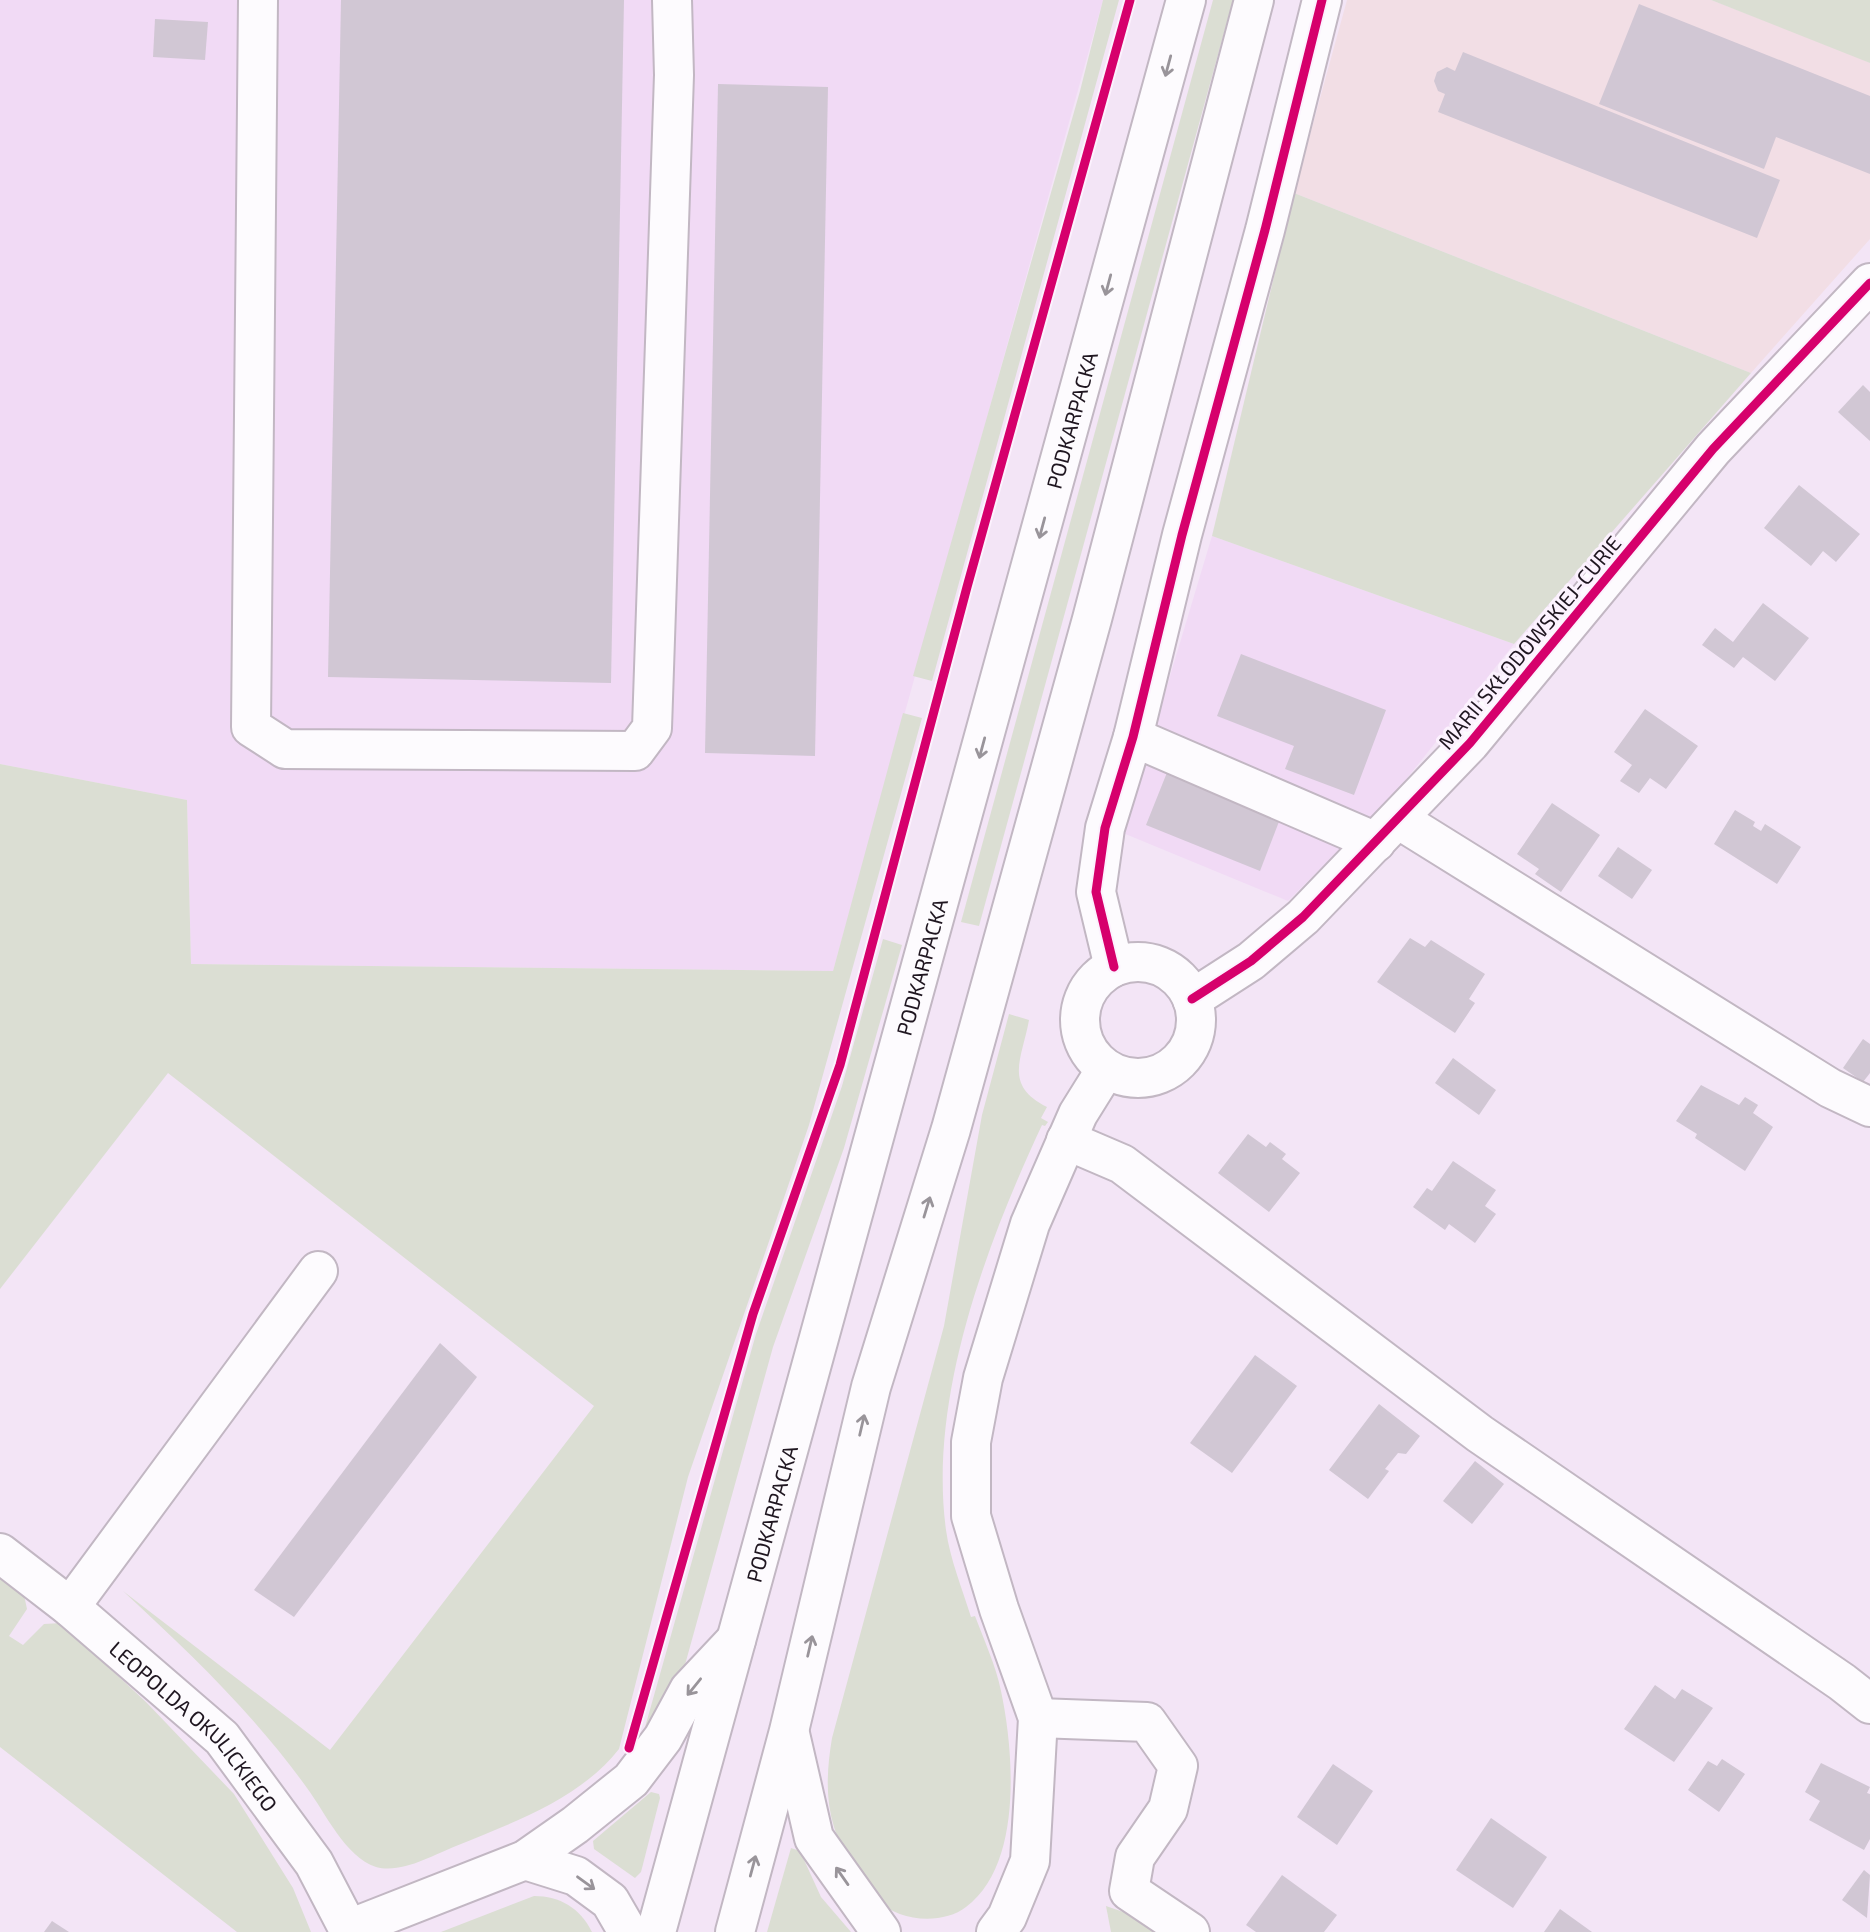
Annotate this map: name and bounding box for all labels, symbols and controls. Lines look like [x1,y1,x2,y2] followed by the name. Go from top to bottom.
[1161,54,1174,77] one-way arrow
[1101,273,1114,296] one-way arrow
[1040,349,1102,491] street label: PODKARPACKA
[1034,517,1047,539] one-way arrow
[1432,530,1626,754] street label: MARII SKŁODOWSKIEJ-CURIE
[975,736,988,759] one-way arrow
[890,895,952,1038] street label: PODKARPACKA
[922,1196,934,1218] one-way arrow
[856,1414,869,1437] one-way arrow
[740,1442,802,1585] street label: PODKARPACKA
[105,1635,284,1816] street label: LEOPOLDA OKULICKIEGO
[803,1635,817,1658] one-way arrow
[686,1677,701,1695] one-way arrow
[747,1855,760,1877] one-way arrow
[835,1867,849,1886] one-way arrow
[576,1876,595,1891] one-way arrow

